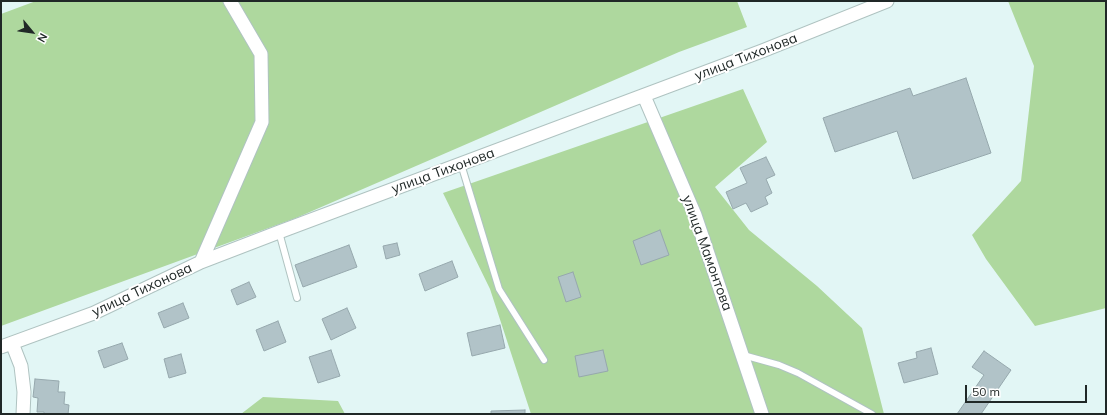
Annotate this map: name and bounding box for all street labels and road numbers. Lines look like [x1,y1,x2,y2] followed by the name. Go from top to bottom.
[692,30,800,84] street label: улица Тихонова
[389,145,497,197] street label: улица Тихонова
[678,193,736,313] street label: улица Мамонтова
[89,259,195,321] street label: улица Тихонова

